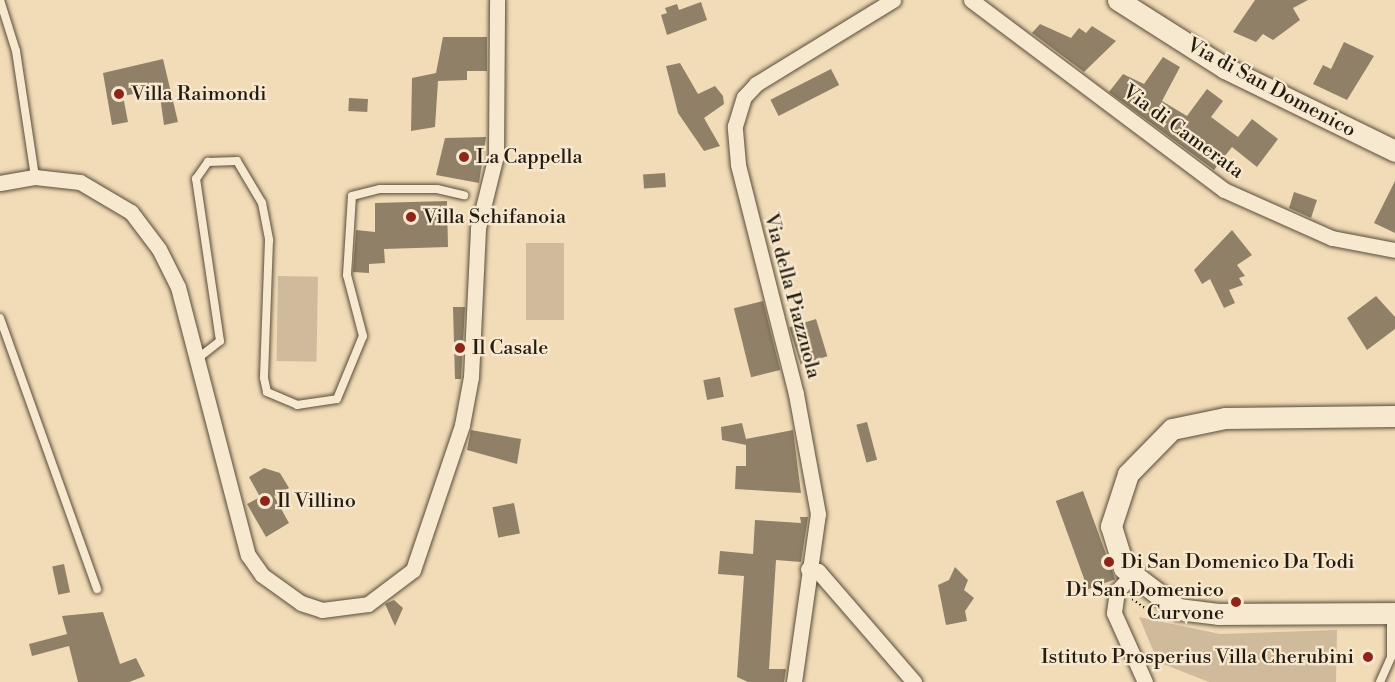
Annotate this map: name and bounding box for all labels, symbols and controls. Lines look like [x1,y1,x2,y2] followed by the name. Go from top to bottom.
[1182,33,1360,143] street label: Via di San Domenico
[1118,80,1248,184] street label: Via di Camerata
[131,82,266,106] place label: Villa Raimondi
[112,87,126,101] marker: Villa Raimondi
[476,145,583,169] place label: La Cappella
[457,150,471,164] marker: La Cappella
[423,205,566,229] place label: Villa Schifanoia
[404,210,418,224] marker: Villa Schifanoia
[758,211,826,381] street label: Via della Piazzuola
[472,336,548,360] place label: Il Casale
[453,341,467,355] marker: Il Casale
[277,489,356,513] place label: Il Villino
[258,494,272,508] marker: Il Villino
[1121,550,1355,574] place label: Di San Domenico Da Todi
[1102,555,1116,569] marker: Di San Domenico Da Todi
[1066,578,1224,625] place label: Di San Domenico Curvone
[1229,595,1243,609] marker: Di San Domenico Curvone
[1041,645,1354,669] place label: Istituto Prosperius Villa Cherubini
[1359,648,1377,666] marker: Istituto Prosperius Villa Cherubini

